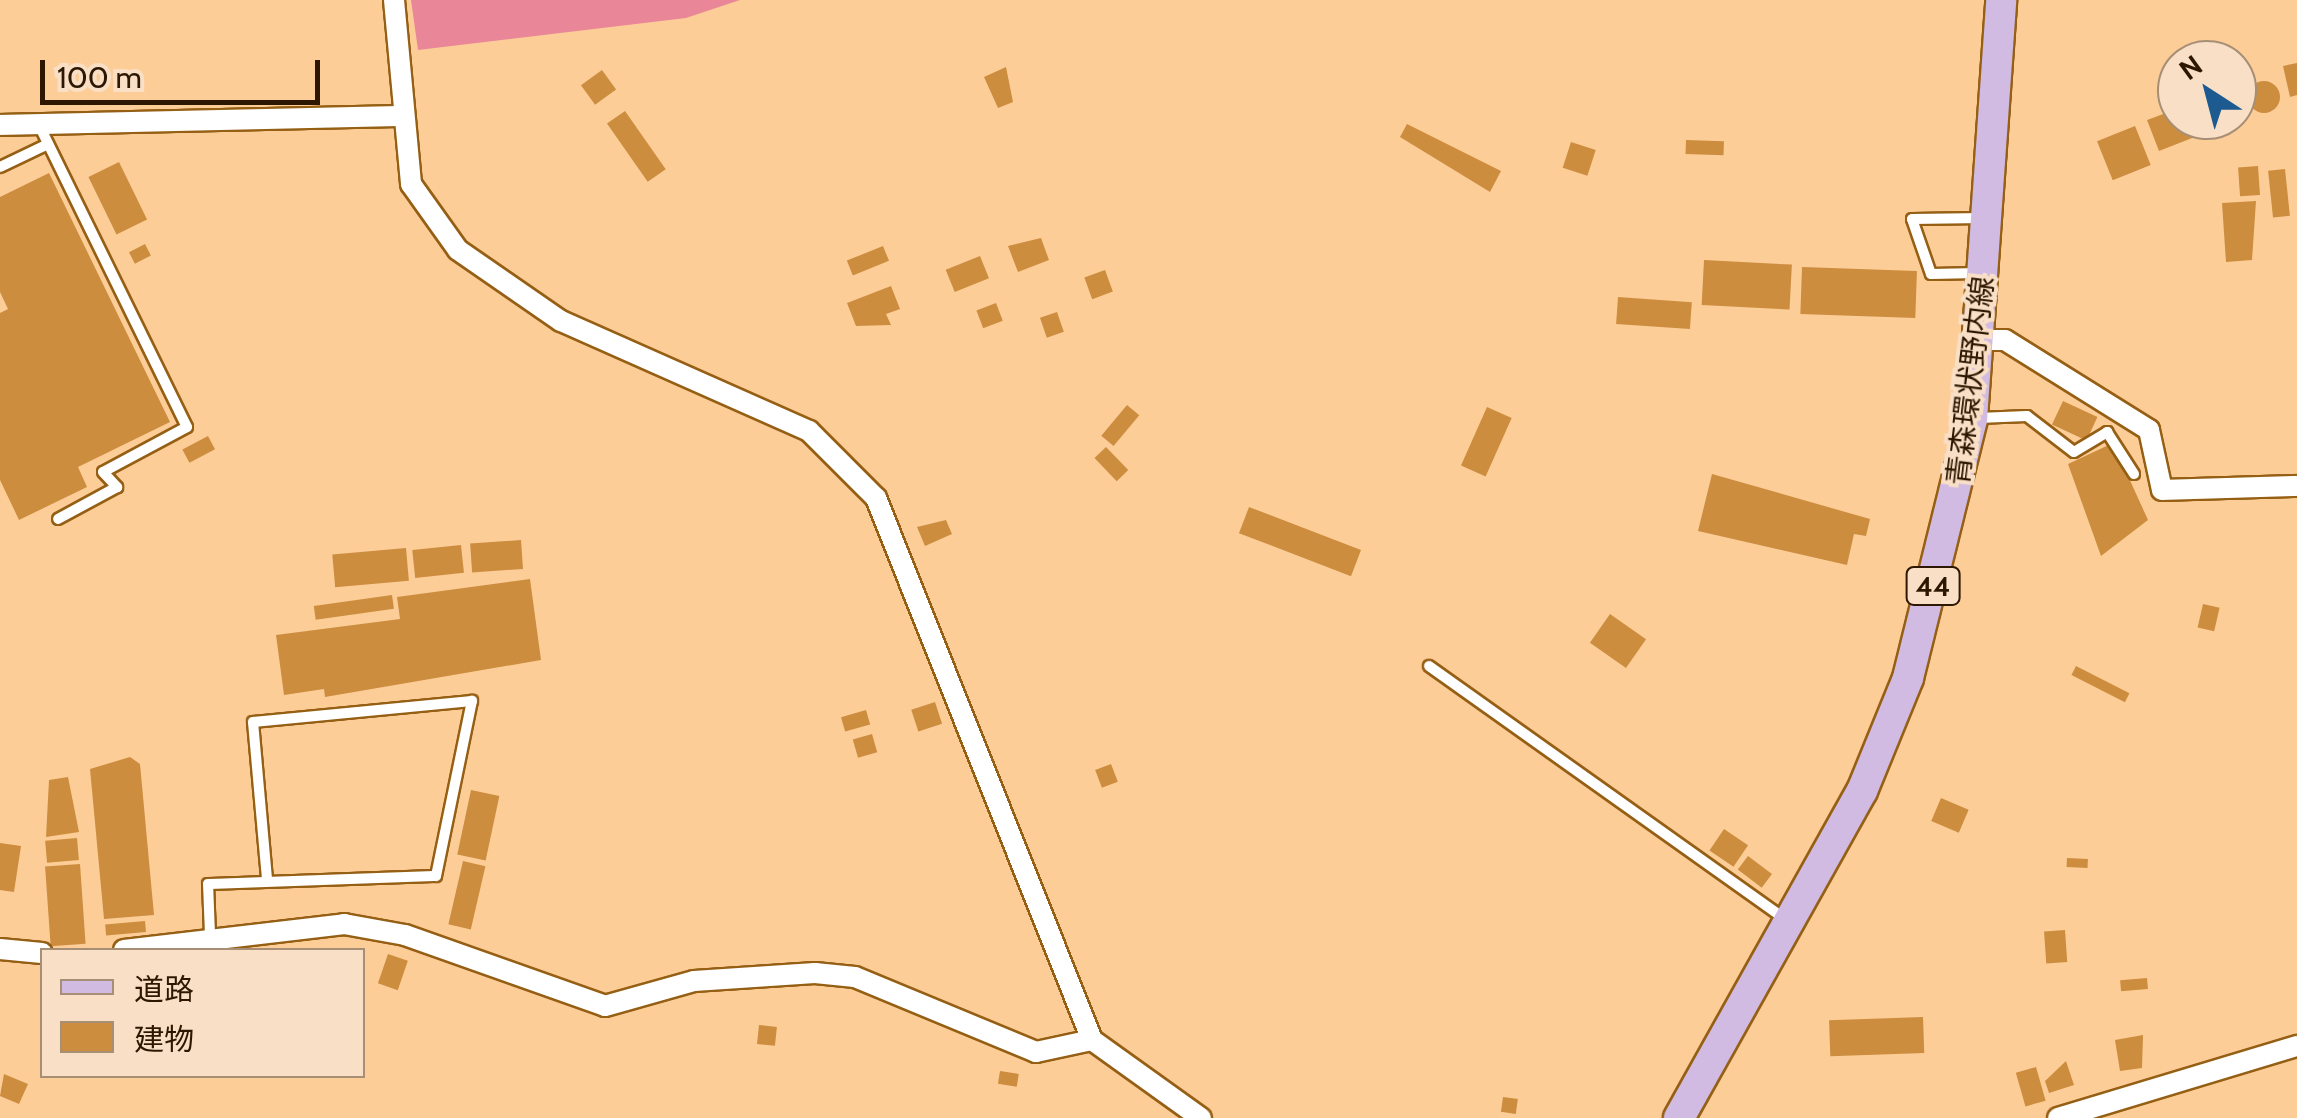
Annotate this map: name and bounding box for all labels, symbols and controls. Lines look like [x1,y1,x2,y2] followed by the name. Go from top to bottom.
[45,40,325,102] scale bar
[2157,40,2257,140] north arrow
[2173,48,2209,87] text: N
[57,59,142,96] text: 100 m
[1940,275,2002,487] street label: 青森環状野内線
[1906,563,1960,609] road number: 44
[40,948,365,1078] legend
[134,971,194,1008] text: 道路
[134,1021,194,1058] text: 建物

